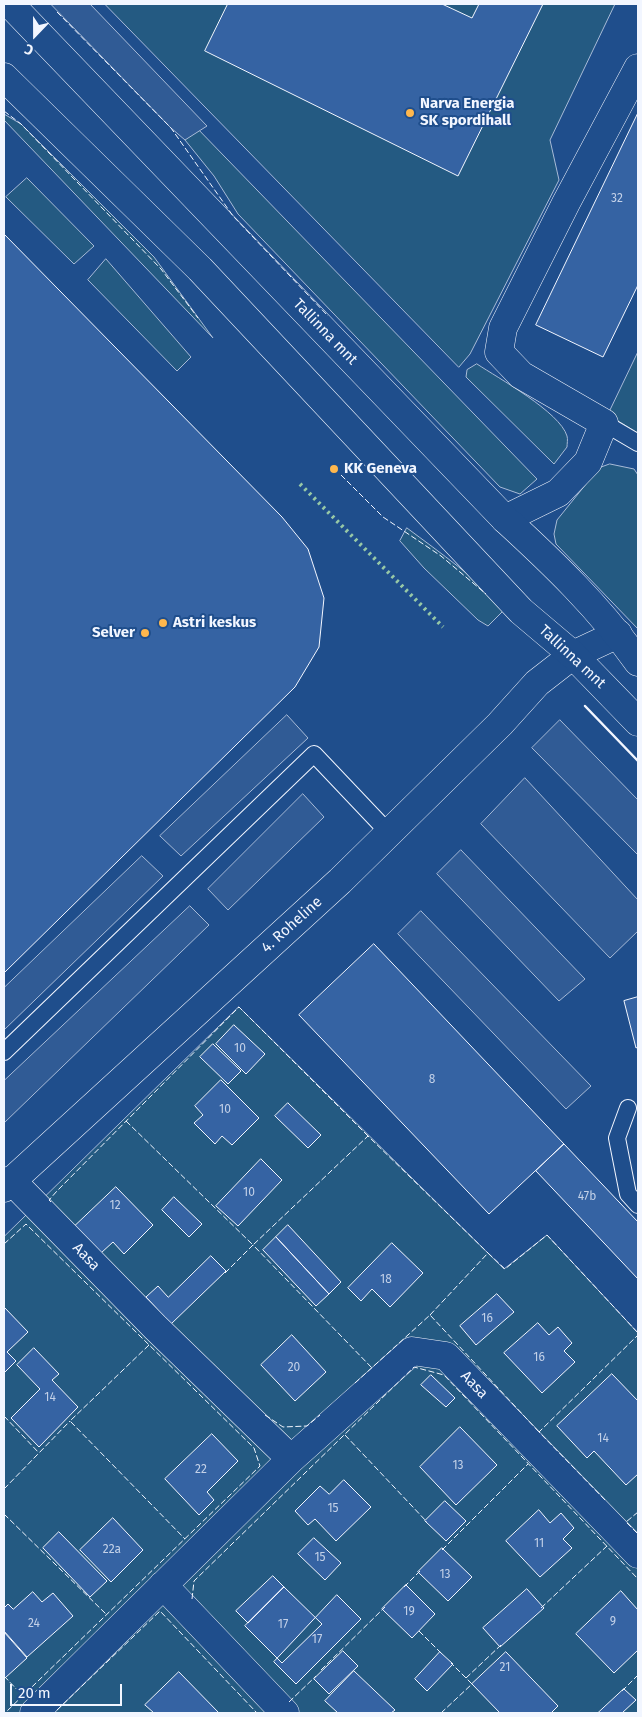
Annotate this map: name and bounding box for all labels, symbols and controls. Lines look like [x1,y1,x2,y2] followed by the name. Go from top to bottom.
[10,10,60,60] north arrow
[22,40,36,59] text: С
[420,95,515,130] place label: Narva Energia SK spordihall
[404,107,416,119] marker: Narva Energia SK spordihall
[611,192,623,206] house number: 32
[289,295,361,369] street label: Tallinna mnt
[344,460,417,478] place label: KK Geneva
[328,463,340,475] marker: KK Geneva
[173,614,256,632] place label: Astri keskus
[157,617,169,629] marker: Astri keskus
[535,621,609,693] street label: Tallinna mnt
[92,624,135,642] place label: Selver
[139,627,151,639] marker: Selver
[258,893,326,957] street label: 4. Roheline
[234,1042,246,1056] house number: 10
[429,1073,435,1087] house number: 8
[219,1103,231,1117] house number: 10
[243,1186,255,1200] house number: 10
[578,1190,596,1204] house number: 47b
[109,1199,121,1213] house number: 12
[69,1239,103,1275] street label: Aasa
[380,1273,392,1287] house number: 18
[481,1312,493,1326] house number: 16
[533,1351,545,1365] house number: 16
[288,1361,300,1375] house number: 20
[457,1367,491,1403] street label: Aasa
[44,1391,56,1405] house number: 14
[597,1432,609,1446] house number: 14
[452,1459,464,1473] house number: 13
[195,1463,207,1477] house number: 22
[327,1502,339,1516] house number: 15
[534,1537,544,1551] house number: 11
[103,1543,121,1557] house number: 22a
[314,1551,326,1565] house number: 15
[439,1568,451,1582] house number: 13
[403,1605,415,1619] house number: 19
[610,1615,616,1629] house number: 9
[28,1617,40,1631] house number: 24
[278,1618,288,1632] house number: 17
[312,1633,322,1647] house number: 17
[500,1661,510,1675] house number: 21
[12,1674,125,1706] scale bar
[18,1684,51,1702] text: 20 m

